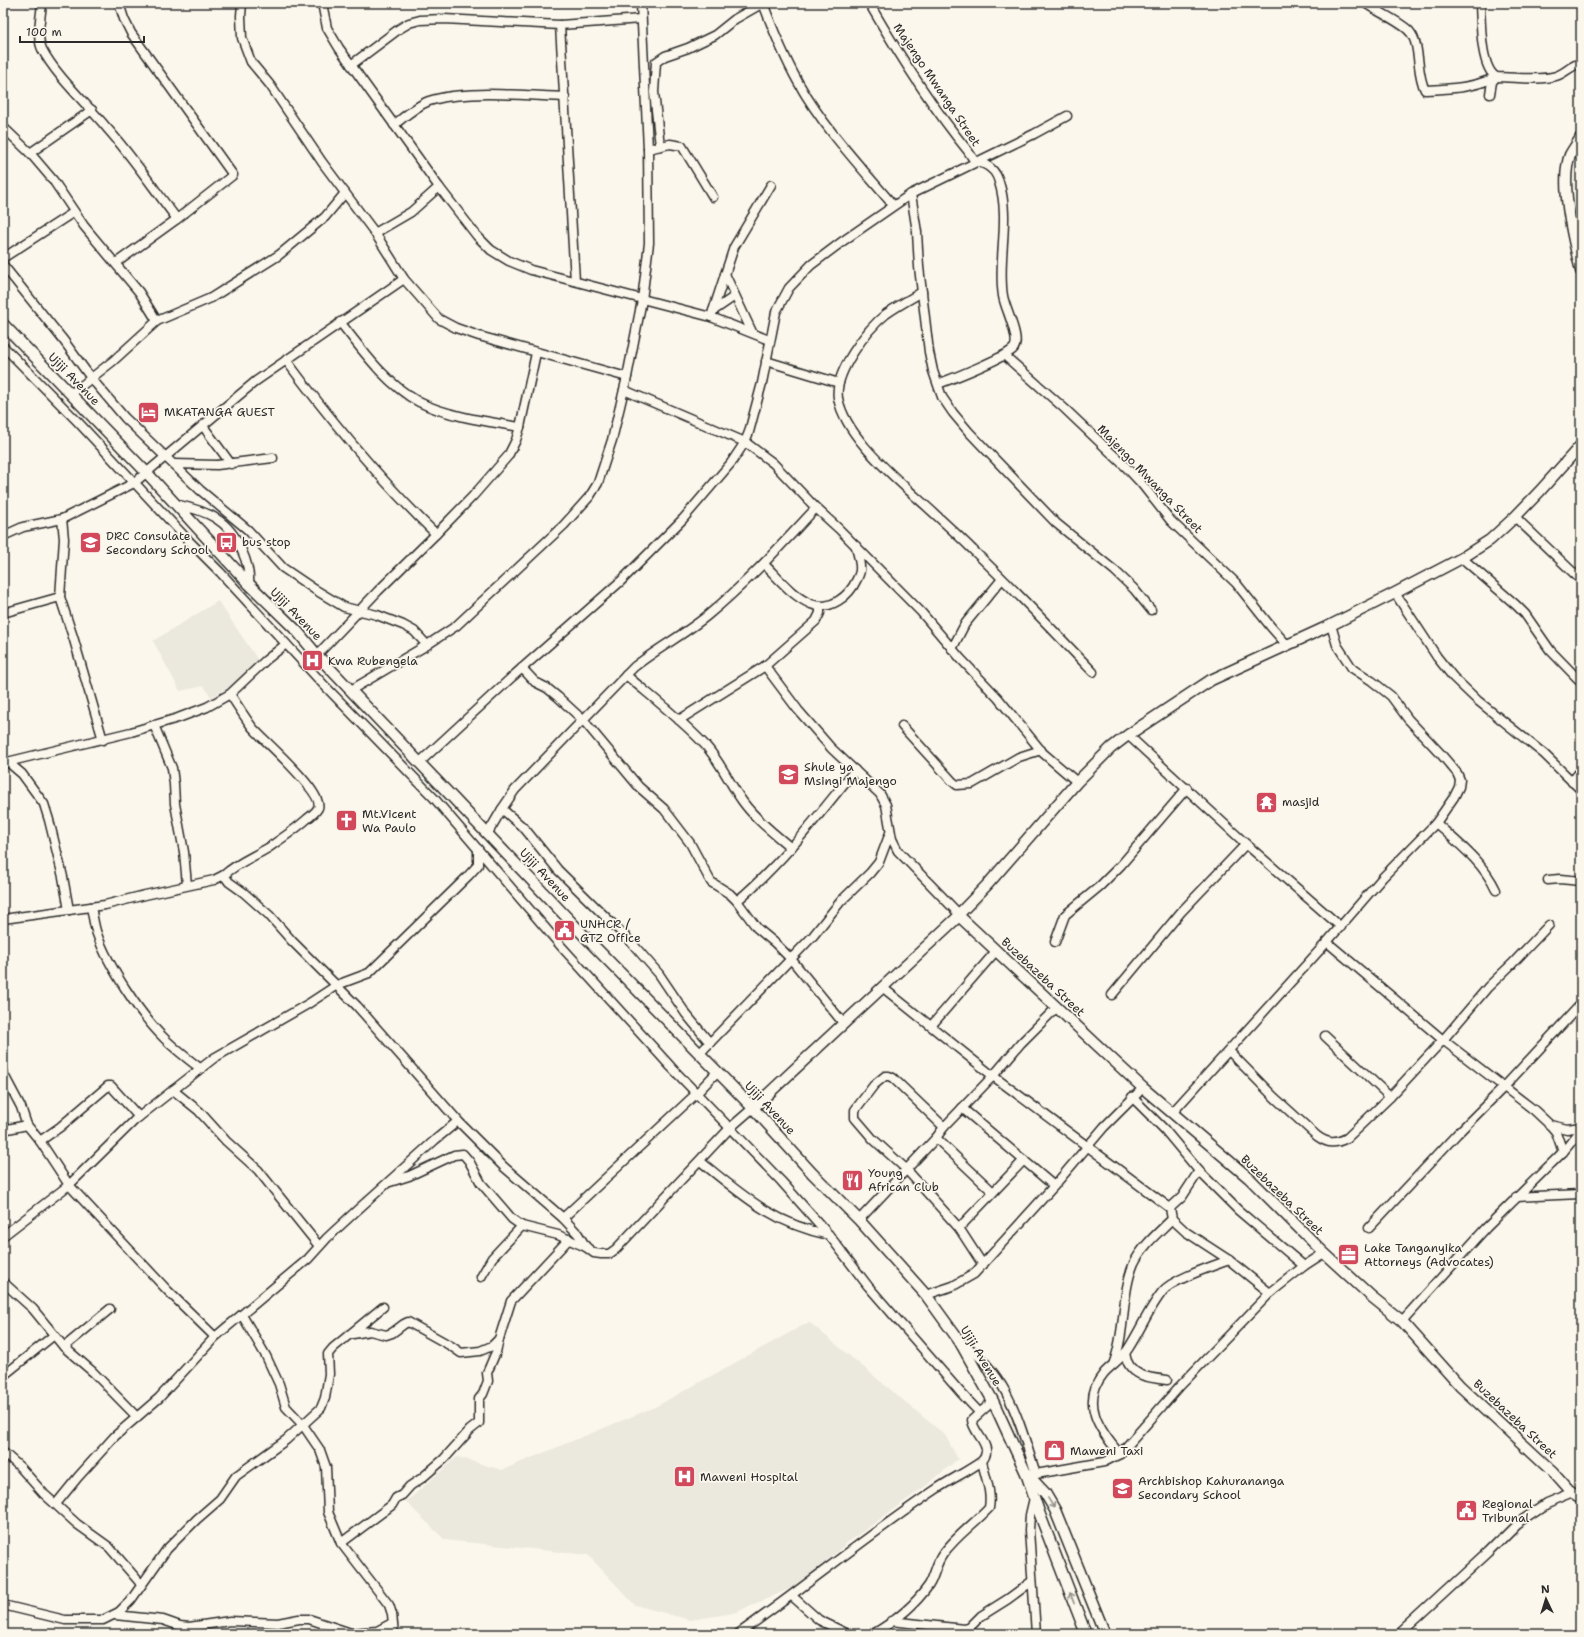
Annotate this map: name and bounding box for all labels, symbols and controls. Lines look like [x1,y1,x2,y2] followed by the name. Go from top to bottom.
[20,18,144,44] scale bar
[890,20,984,150] street label: Majengo Mwanga Street
[26,24,62,40] text: 100 m
[45,349,103,409] street label: Ujiji Avenue
[136,399,162,425] hotel icon: MKATANGA GUEST
[164,404,276,420] place label: MKATANGA GUEST
[1094,421,1206,537] street label: Majengo Mwanga Street
[106,528,209,558] place label: DRC Consulate Secondary School
[214,529,240,555] bus stop icon: bus stop
[77,530,103,556] school or university icon: DRC Consulate Secondary School
[242,534,291,550] place label: bus stop
[267,584,325,644] street label: Ujiji Avenue
[299,648,325,674] hospital icon: Kwa Rubengela
[328,653,418,669] place label: Kwa Rubengela
[804,759,897,789] place label: Shule ya Msingi Majengo
[776,761,802,787] school or university icon: Shule ya Msingi Majengo
[1254,789,1280,815] temple icon: masjid
[1282,794,1320,810] place label: masjid
[362,806,416,836] place label: Mt.Vicent Wa Paulo
[333,808,359,834] church icon: Mt.Vicent Wa Paulo
[516,845,574,905] street label: Ujiji Avenue
[580,916,641,946] place label: UNHCR / GTZ Office
[552,918,578,944] public building icon: UNHCR / GTZ Office
[998,934,1088,1020] street label: Buzebazeba Street
[741,1078,799,1138] street label: Ujiji Avenue
[1237,1151,1327,1239] street label: Buzebazeba Street
[868,1165,939,1195] place label: Young African Club
[840,1167,866,1193] restaurant icon: Young African Club
[1364,1240,1494,1270] place label: Lake Tanganyika Attorneys (Advocates)
[1336,1242,1362,1268] office icon: Lake Tanganyika Attorneys (Advocates)
[957,1323,1005,1389] street label: Ujiji Avenue
[1470,1376,1560,1462] street label: Buzebazeba Street
[1042,1438,1068,1464] shop icon: Maweni Taxi
[1070,1443,1144,1459] place label: Maweni Taxi
[672,1464,698,1490] hospital icon: Maweni Hospital
[700,1469,798,1485] place label: Maweni Hospital
[1138,1473,1285,1503] place label: Archbishop Kahurananga Secondary School
[1110,1475,1136,1501] school or university icon: Archbishop Kahurananga Secondary School
[1482,1496,1533,1526] place label: Regional Tribunal
[1047,1497,1055,1509] one-way arrow
[1454,1498,1480,1524] public building icon: Regional Tribunal
[1526,1579,1566,1619] north arrow
[1540,1582,1550,1597] text: N
[1067,1592,1075,1604] one-way arrow

